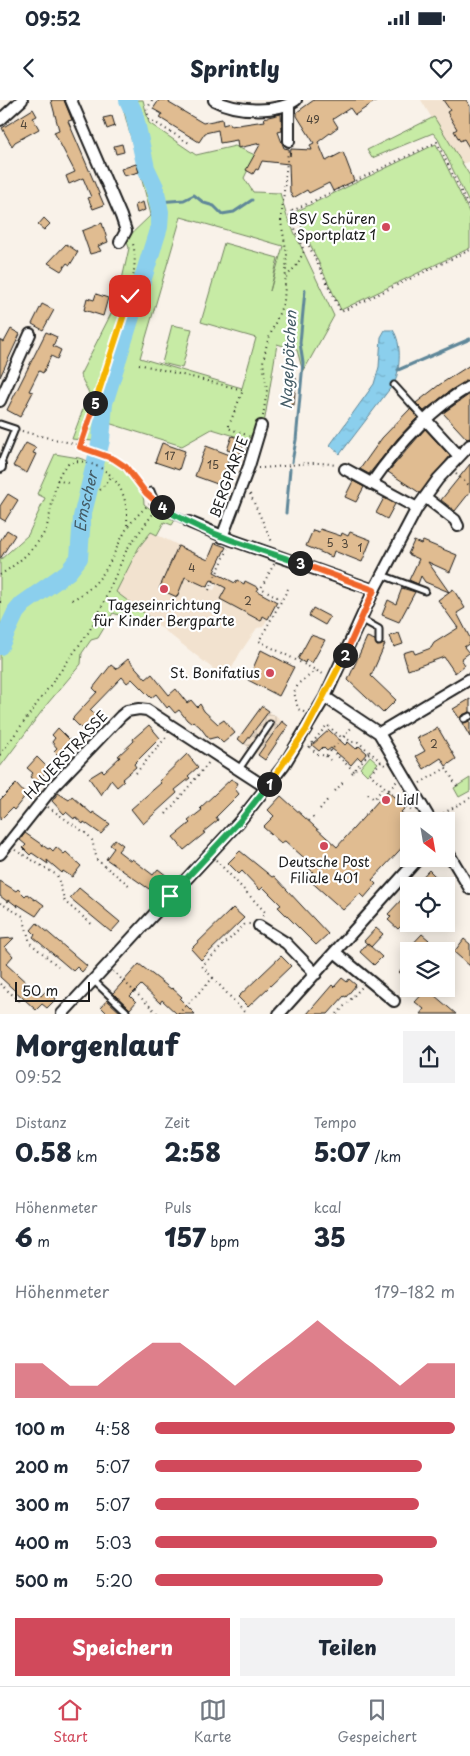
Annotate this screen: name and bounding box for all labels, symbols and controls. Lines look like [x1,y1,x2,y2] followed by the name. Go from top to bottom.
[25,4,81,32] text: 09:52
[190,51,280,84] text: Sprintly
[15,54,43,82] icon: back
[427,54,455,82] icon: heart
[306,111,320,128] house number: 49
[20,116,28,133] house number: 4
[289,208,376,245] place label: BSV Schüren Sportplatz 1
[380,221,392,233] marker: BSV Schüren Sportplatz 1
[109,275,151,317] pin
[116,282,144,310] icon: check
[273,309,302,410] water label: Nagelpötchen
[82,390,108,416] pin: 5
[91,393,100,414] text: 5
[204,433,253,521] street label: BERGPARTE
[165,447,176,464] house number: 17
[207,456,219,473] house number: 15
[68,467,103,533] water label: Emscher
[150,494,174,520] pin: 4
[158,497,167,518] text: 4
[326,534,334,551] house number: 5
[341,535,349,552] house number: 3
[358,539,363,556] house number: 1
[288,550,312,576] pin: 3
[296,553,305,574] text: 3
[188,559,196,576] house number: 4
[158,583,170,595] marker: Tageseinrichtung für Kinder Bergparte
[244,592,252,609] house number: 2
[93,594,235,631] place label: Tageseinrichtung für Kinder Bergparte
[332,642,358,668] pin: 2
[341,645,350,666] text: 2
[170,662,260,683] place label: St. Bonifatius
[264,667,276,679] marker: St. Bonifatius
[19,706,112,804] street label: HAUERSTRASSE
[430,735,438,752] house number: 2
[256,772,282,796] pin: 1
[266,774,273,795] text: 1
[396,789,419,810] place label: Lidl
[380,794,392,806] marker: Lidl
[400,812,455,868] north arrow
[400,812,455,997] map controls
[318,840,330,852] marker: Deutsche Post Filiale 401
[278,851,370,888] place label: Deutsche Post Filiale 401
[149,875,191,917] pin
[400,877,455,932] button: locate
[156,882,184,910] icon: arrive
[400,942,455,997] button: layers
[15,978,90,1002] scale bar
[22,980,58,1001] text: 50 m
[15,1023,179,1066] text: Morgenlauf
[403,1031,455,1083] button: share
[15,1064,62,1088] text: 09:52
[15,1112,66,1133] text: Distanz
[164,1112,190,1133] text: Zeit
[314,1112,356,1133] text: Tempo
[15,1133,72,1171] text: 0.58
[164,1133,221,1171] text: 2:58
[314,1133,370,1171] text: 5:07
[72,1146,97,1167] text: km
[370,1146,401,1167] text: /km
[15,1197,98,1218] text: Höhenmeter
[164,1197,191,1218] text: Puls
[314,1197,342,1218] text: kcal
[15,1218,33,1256] text: 6
[164,1218,206,1256] text: 157
[314,1218,346,1256] text: 35
[33,1231,50,1252] text: m
[206,1231,240,1252] text: bpm
[15,1279,109,1303] text: Höhenmeter
[374,1279,455,1303] text: 179–182 m
[15,1416,65,1440] text: 100 m
[95,1416,130,1440] text: 4:58
[15,1454,69,1478] text: 200 m
[95,1454,130,1478] text: 5:07
[15,1492,69,1516] text: 300 m
[95,1492,130,1516] text: 5:07
[15,1530,69,1554] text: 400 m
[95,1530,132,1554] text: 5:03
[15,1568,68,1592] text: 500 m
[95,1568,133,1592] text: 5:20
[15,1618,230,1676] button: Speichern
[240,1618,455,1676] button: Teilen
[53,1696,88,1747] tab: Start
[194,1696,232,1747] tab: Karte
[337,1696,417,1747] tab: Gespeichert

